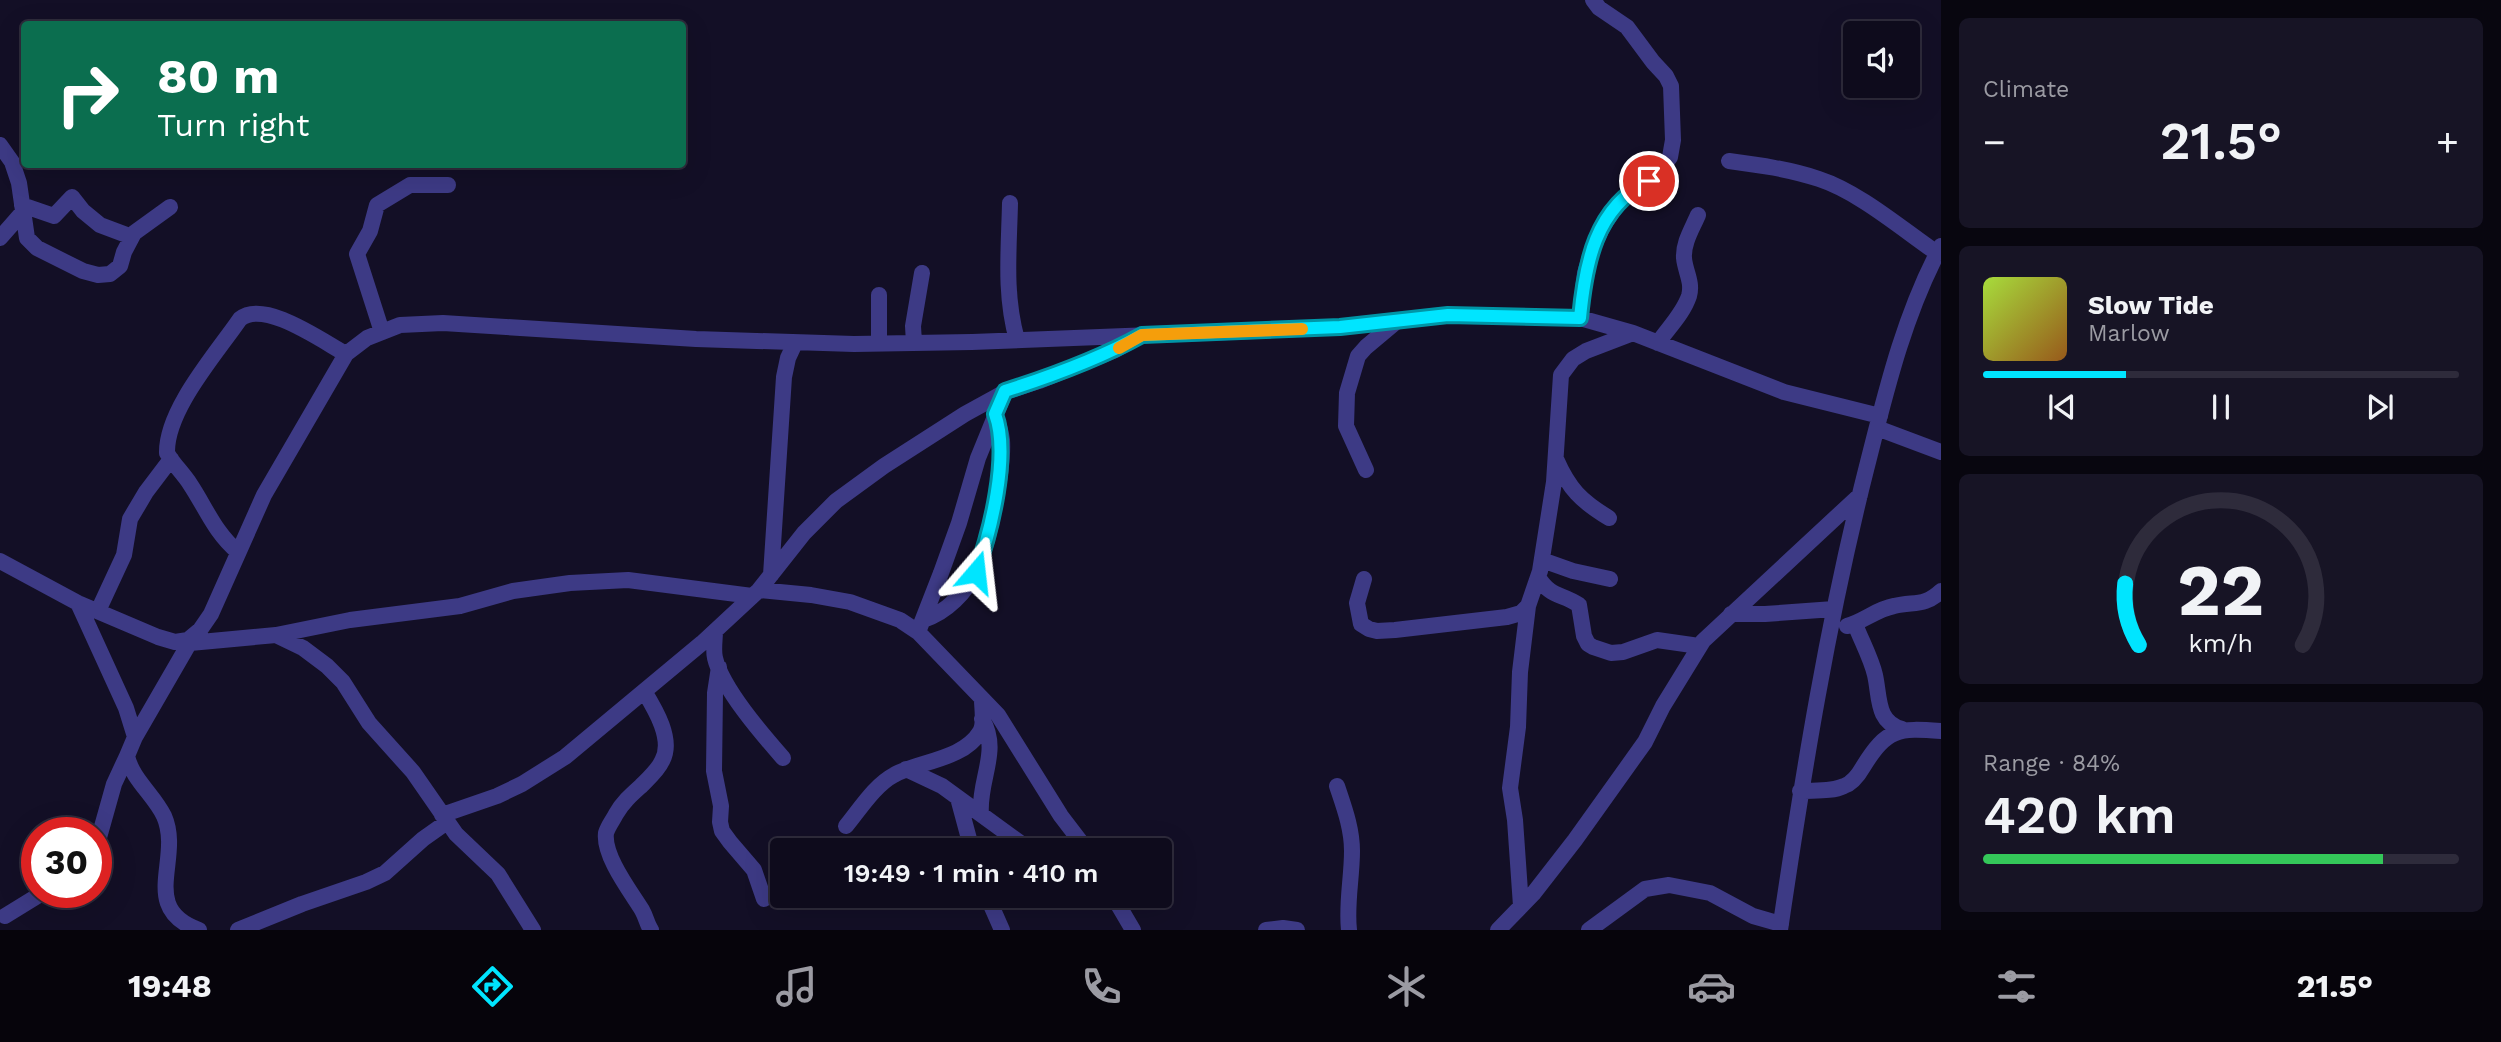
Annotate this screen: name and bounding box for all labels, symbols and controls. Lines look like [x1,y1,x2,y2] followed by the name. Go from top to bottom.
[1843,21,1920,98] map controls
[1843,21,1920,98] button: sound
[157,47,279,105] text: 80 m
[42,49,133,140] icon: right
[1983,76,2069,103] text: Climate
[157,106,309,144] text: Turn right
[2160,111,2282,172] text: 21.5°
[1983,120,2006,164] text: −
[2436,120,2459,164] text: +
[1619,151,1679,211] pin
[1630,162,1668,200] icon: arrive
[2088,290,2214,320] text: Slow Tide
[2088,320,2170,347] text: Marlow
[2043,388,2081,426] icon: previous
[2202,388,2240,426] icon: pause
[2361,388,2399,426] icon: next
[939,535,1013,609] position arrow
[2178,547,2264,633] text: 22
[2189,629,2253,658] text: km/h
[1983,750,2120,777] text: Range · 84%
[1983,785,2176,846] text: 420 km
[21,817,112,908] speed limit sign: 30
[844,858,1098,888] text: 19:49 · 1 min · 410 m
[468,962,517,1011] icon: directions
[772,962,821,1011] icon: music
[1077,962,1126,1011] icon: phone
[1382,962,1431,1011] icon: climate
[1687,962,1736,1011] icon: car
[1992,962,2041,1011] icon: filters
[128,967,212,1005] text: 19:48
[2296,967,2373,1005] text: 21.5°

